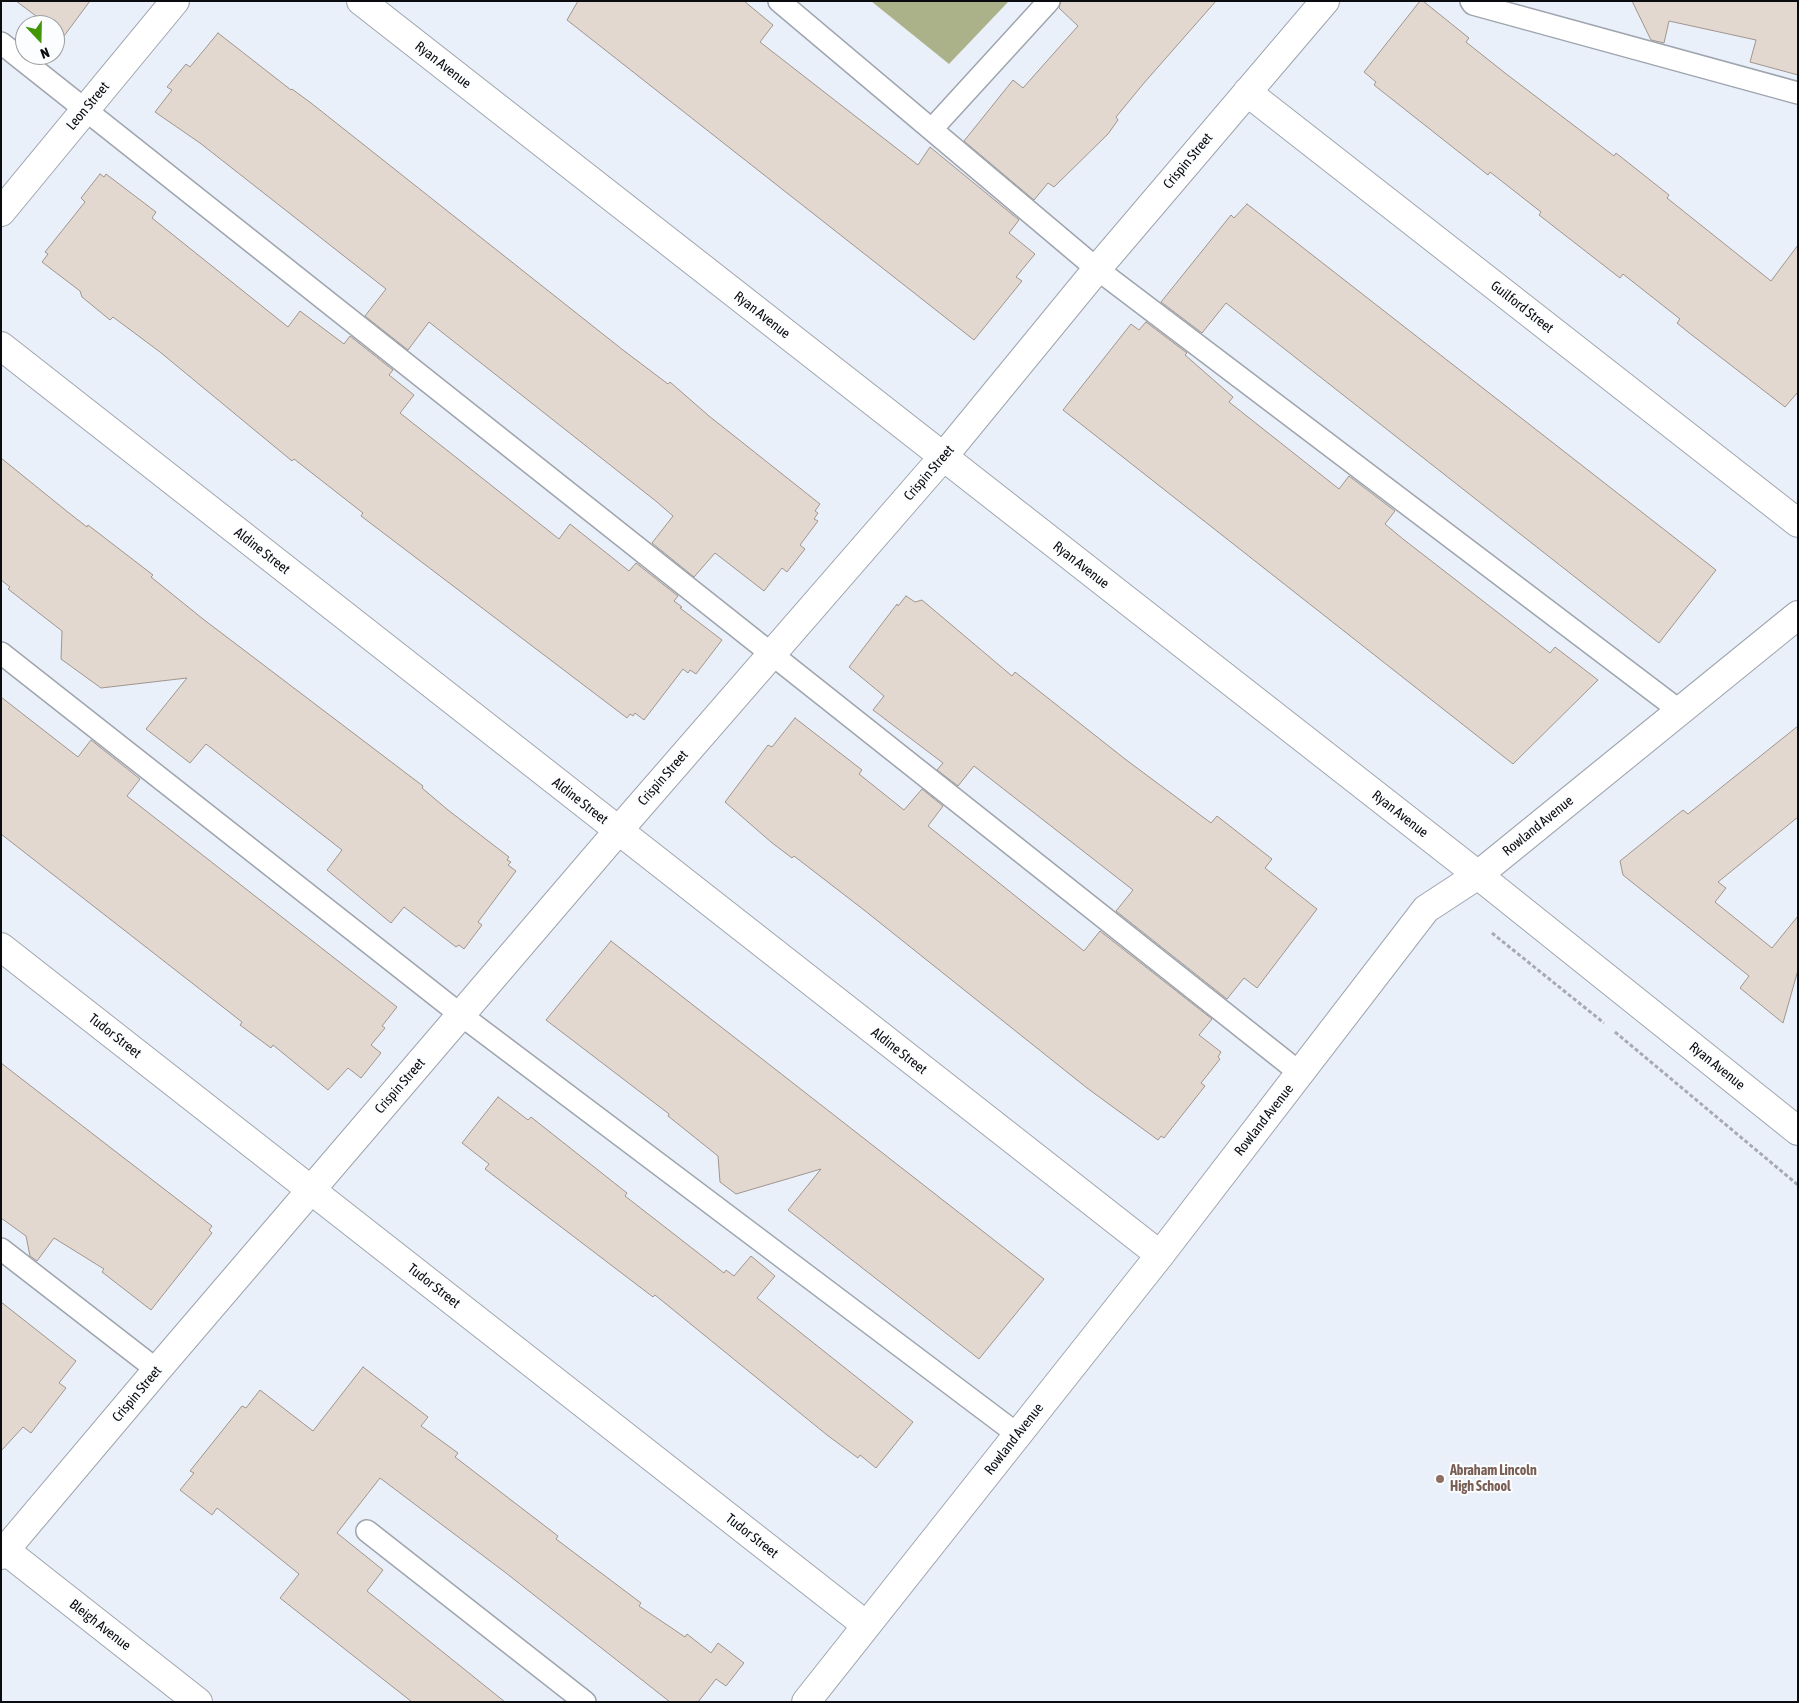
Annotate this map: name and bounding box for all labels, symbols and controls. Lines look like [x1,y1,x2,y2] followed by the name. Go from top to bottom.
[15,15,65,65] north arrow
[412,38,474,92] street label: Ryan Avenue
[38,44,52,62] text: N
[63,78,113,134] street label: Leon Street
[1160,130,1216,192] street label: Crispin Street
[1487,277,1557,337] street label: Guilford Street
[731,288,793,342] street label: Ryan Avenue
[900,442,958,504] street label: Crispin Street
[231,524,293,578] street label: Aldine Street
[1050,538,1112,592] street label: Ryan Avenue
[634,747,692,809] street label: Crispin Street
[549,774,611,828] street label: Aldine Street
[1369,787,1431,841] street label: Ryan Avenue
[1499,792,1577,860] street label: Rowland Avenue
[85,1010,145,1062] street label: Tudor Street
[868,1024,930,1078] street label: Aldine Street
[1686,1039,1748,1093] street label: Ryan Avenue
[371,1055,429,1117] street label: Crispin Street
[1231,1081,1297,1159] street label: Rowland Avenue
[404,1260,464,1312] street label: Tudor Street
[109,1363,165,1425] street label: Crispin Street
[981,1400,1047,1478] street label: Rowland Avenue
[1450,1463,1537,1495] place label: Abraham Lincoln High School
[1434,1473,1446,1485] marker: Abraham Lincoln High School
[722,1510,782,1562] street label: Tudor Street
[66,1596,134,1654] street label: Bleigh Avenue

